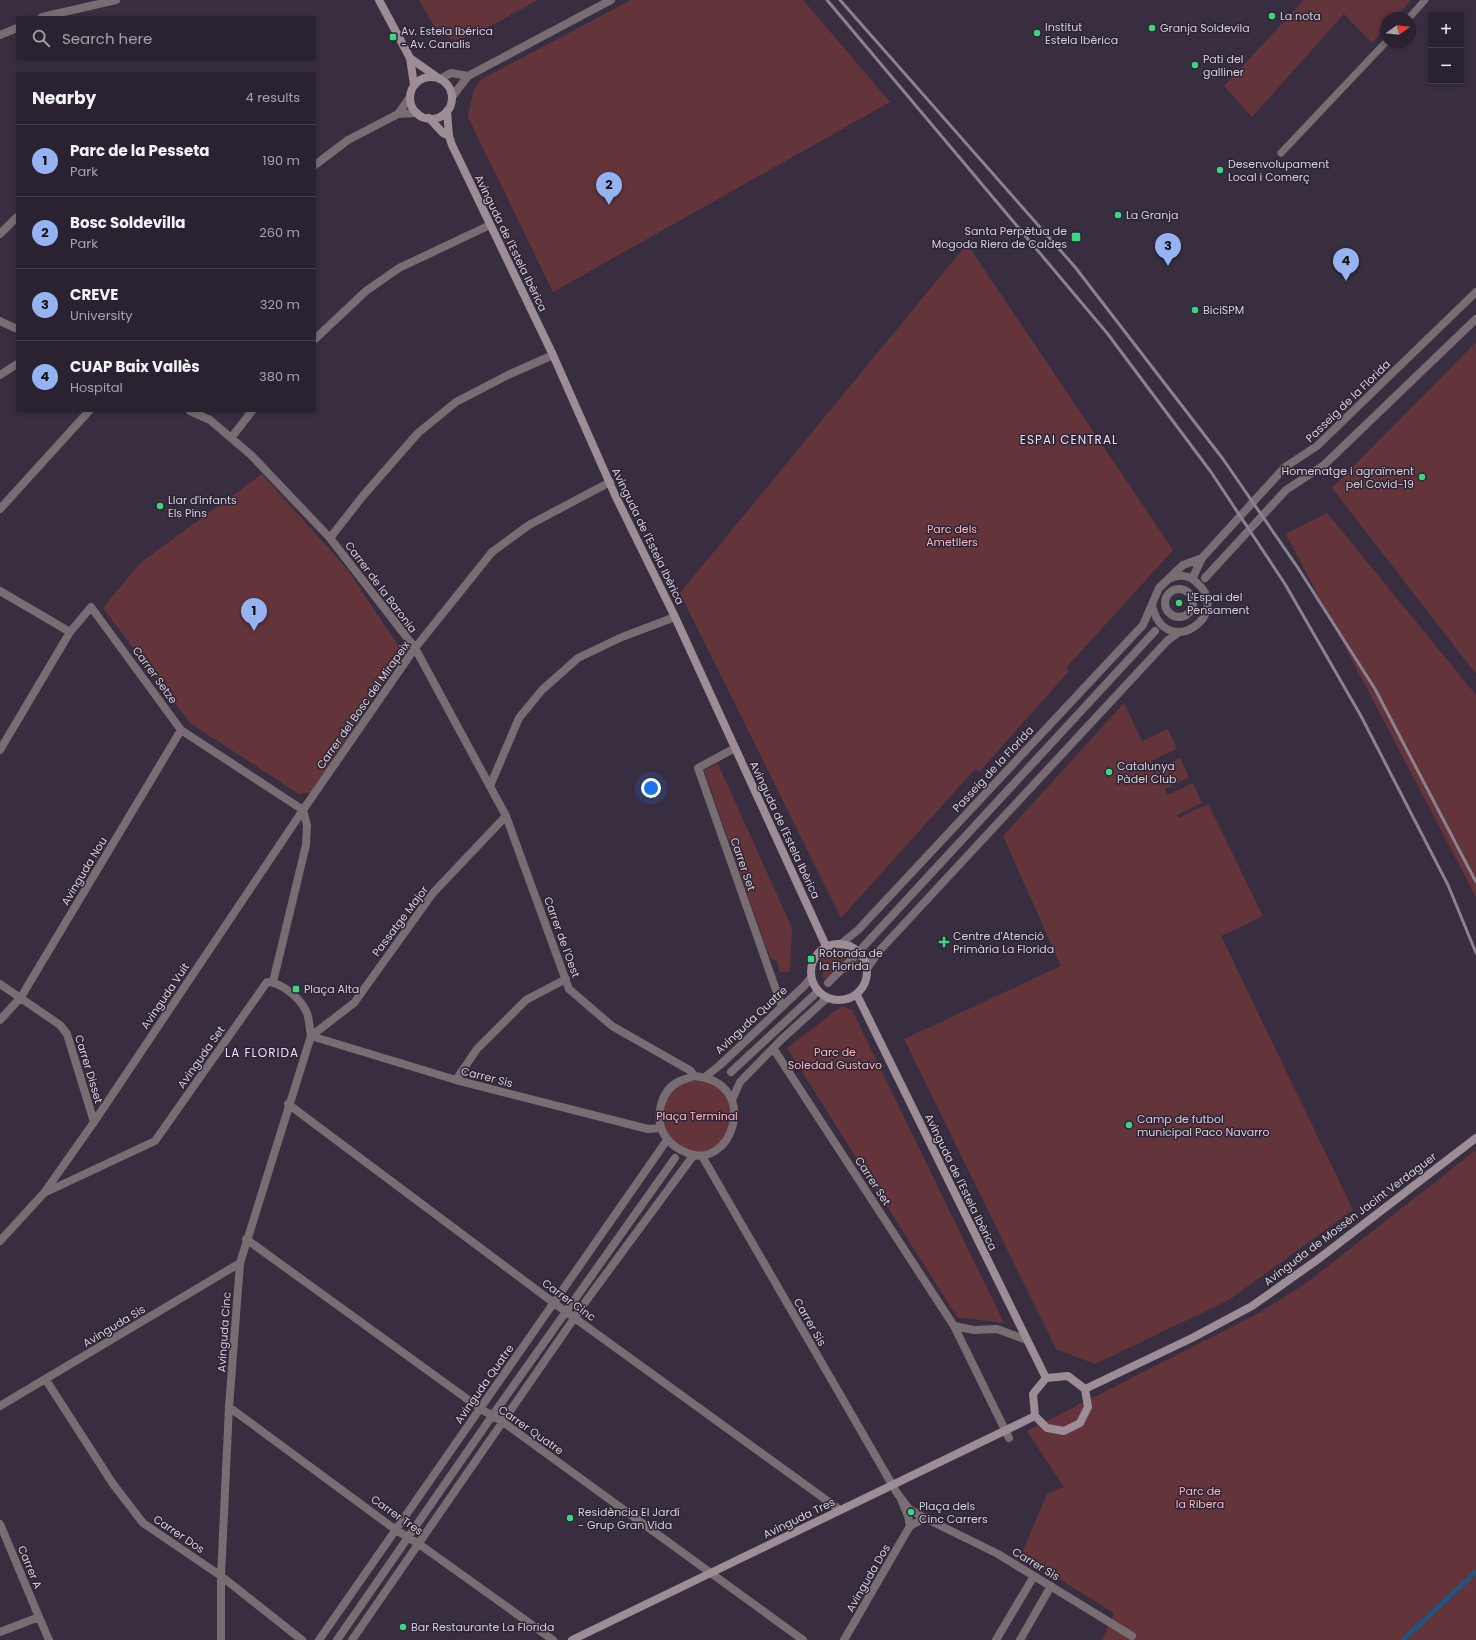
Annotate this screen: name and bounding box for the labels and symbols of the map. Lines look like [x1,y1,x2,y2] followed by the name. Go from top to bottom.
[1280,8,1321,24] place label: La nota
[1267,11,1277,21] marker: La nota
[1380,12,1416,48] north arrow
[1045,19,1118,48] place label: Institut Estela Ibèrica
[1160,20,1250,36] place label: Granja Soldevila
[401,23,493,52] place label: Av. Estela Ibérica - Av. Canalis
[1147,23,1157,33] marker: Granja Soldevila
[1032,28,1042,38] marker: Institut Estela Ibèrica
[388,32,398,42] marker: Av. Estela Ibérica - Av. Canalis
[1203,51,1244,80] place label: Pati del galliner
[1190,60,1200,70] marker: Pati del galliner
[1228,156,1329,185] place label: Desenvolupament Local i Comerç
[1215,165,1225,175] marker: Desenvolupament Local i Comerç
[471,172,551,314] street label: Avinguda de l'Estela Ibèrica
[596,172,622,205] pin: 2
[1126,207,1178,223] place label: La Granja
[1113,210,1123,220] marker: La Granja
[932,223,1067,252] place label: Santa Perpètua de Mogoda Riera de Caldes
[1070,231,1082,243] marker: Santa Perpètua de Mogoda Riera de Caldes
[1155,233,1181,266] pin: 3
[1333,248,1359,281] pin: 4
[1203,302,1244,318] place label: BiciSPM
[1190,305,1200,315] marker: BiciSPM
[1302,356,1394,446] street label: Passeig de la Florida
[1020,431,1118,448] district label: ESPAI CENTRAL
[1282,463,1414,492] place label: Homenatge i agraïment pel Covid-19
[608,465,688,607] street label: Avinguda de l'Estela Ibèrica
[1417,472,1427,482] marker: Homenatge i agraïment pel Covid-19
[168,492,237,521] place label: Llar d'infants Els Pins
[155,501,165,511] marker: Llar d'infants Els Pins
[926,521,978,550] park label: Parc dels Ametllers
[341,538,421,636] street label: Carrer de la Baronia
[1187,589,1250,618] place label: L'Espai del Pensament
[241,598,267,631] pin: 1
[1174,598,1184,608] marker: L'Espai del Pensament
[313,637,414,772] street label: Carrer del Bosc del Mirapeix
[129,643,181,707] street label: Carrer Setze
[949,722,1037,816] street label: Passeig de la Florida
[746,758,824,902] street label: Avinguda de l'Estela Ibèrica
[1117,758,1176,787] place label: Catalunya Pàdel Club
[1104,767,1114,777] marker: Catalunya Pàdel Club
[641,778,661,798] your location
[57,834,111,908] street label: Avinguda Nou
[726,835,760,893] street label: Carrer Set
[368,882,432,960] street label: Passatge Major
[540,894,584,980] street label: Carrer de l'Oest
[953,928,1054,957] place label: Centre d'Atenció Primària La Florida
[938,936,950,948] marker: Centre d'Atenció Primària La Florida
[819,945,883,974] place label: Rotonda de la Florida
[806,954,816,964] marker: Rotonda de la Florida
[137,960,193,1032] street label: Avinguda Vuit
[304,981,359,997] place label: Plaça Alta
[711,982,791,1058] street label: Avinguda Quatre
[291,984,301,994] marker: Plaça Alta
[174,1023,228,1091] street label: Avinguda Set
[71,1033,107,1105] street label: Carrer Disset
[225,1044,299,1061] district label: LA FLORIDA
[788,1044,882,1073] park label: Parc de Soledad Gustavo
[459,1063,515,1091] street label: Carrer Sis
[656,1108,738,1124] park label: Plaça Terminal
[921,1111,1001,1253] street label: Avinguda de l'Estela Ibèrica
[1137,1111,1270,1140] place label: Camp de futbol municipal Paco Navarro
[1124,1120,1134,1130] marker: Camp de futbol municipal Paco Navarro
[1260,1149,1440,1289] street label: Avinguda de Mossèn Jacint Verdaguer
[851,1153,895,1209] street label: Carrer Set
[539,1275,599,1325] street label: Carrer Cinc
[213,1291,235,1373] street label: Avinguda Cinc
[790,1295,830,1349] street label: Carrer Sis
[80,1301,149,1351] street label: Avinguda Sis
[451,1341,518,1427] street label: Avinguda Quatre
[495,1402,567,1458] street label: Carrer Quatre
[1176,1483,1224,1512] park label: Parc de la Ribera
[368,1491,427,1539] street label: Carrer Tres
[760,1494,838,1542] street label: Avinguda Tres
[919,1498,988,1527] place label: Plaça dels Cinc Carrers
[578,1504,680,1533] place label: Residència El Jardí - Grup Gran Vida
[906,1507,916,1517] marker: Plaça dels Cinc Carrers
[150,1511,208,1557] street label: Carrer Dos
[565,1513,575,1523] marker: Residència El Jardí - Grup Gran Vida
[842,1541,894,1615] street label: Avinguda Dos
[14,1543,46,1592] street label: Carrer A
[1009,1544,1063,1585] street label: Carrer Sis
[411,1619,554,1635] place label: Bar Restaurante La Florida
[398,1622,408,1632] marker: Bar Restaurante La Florida

